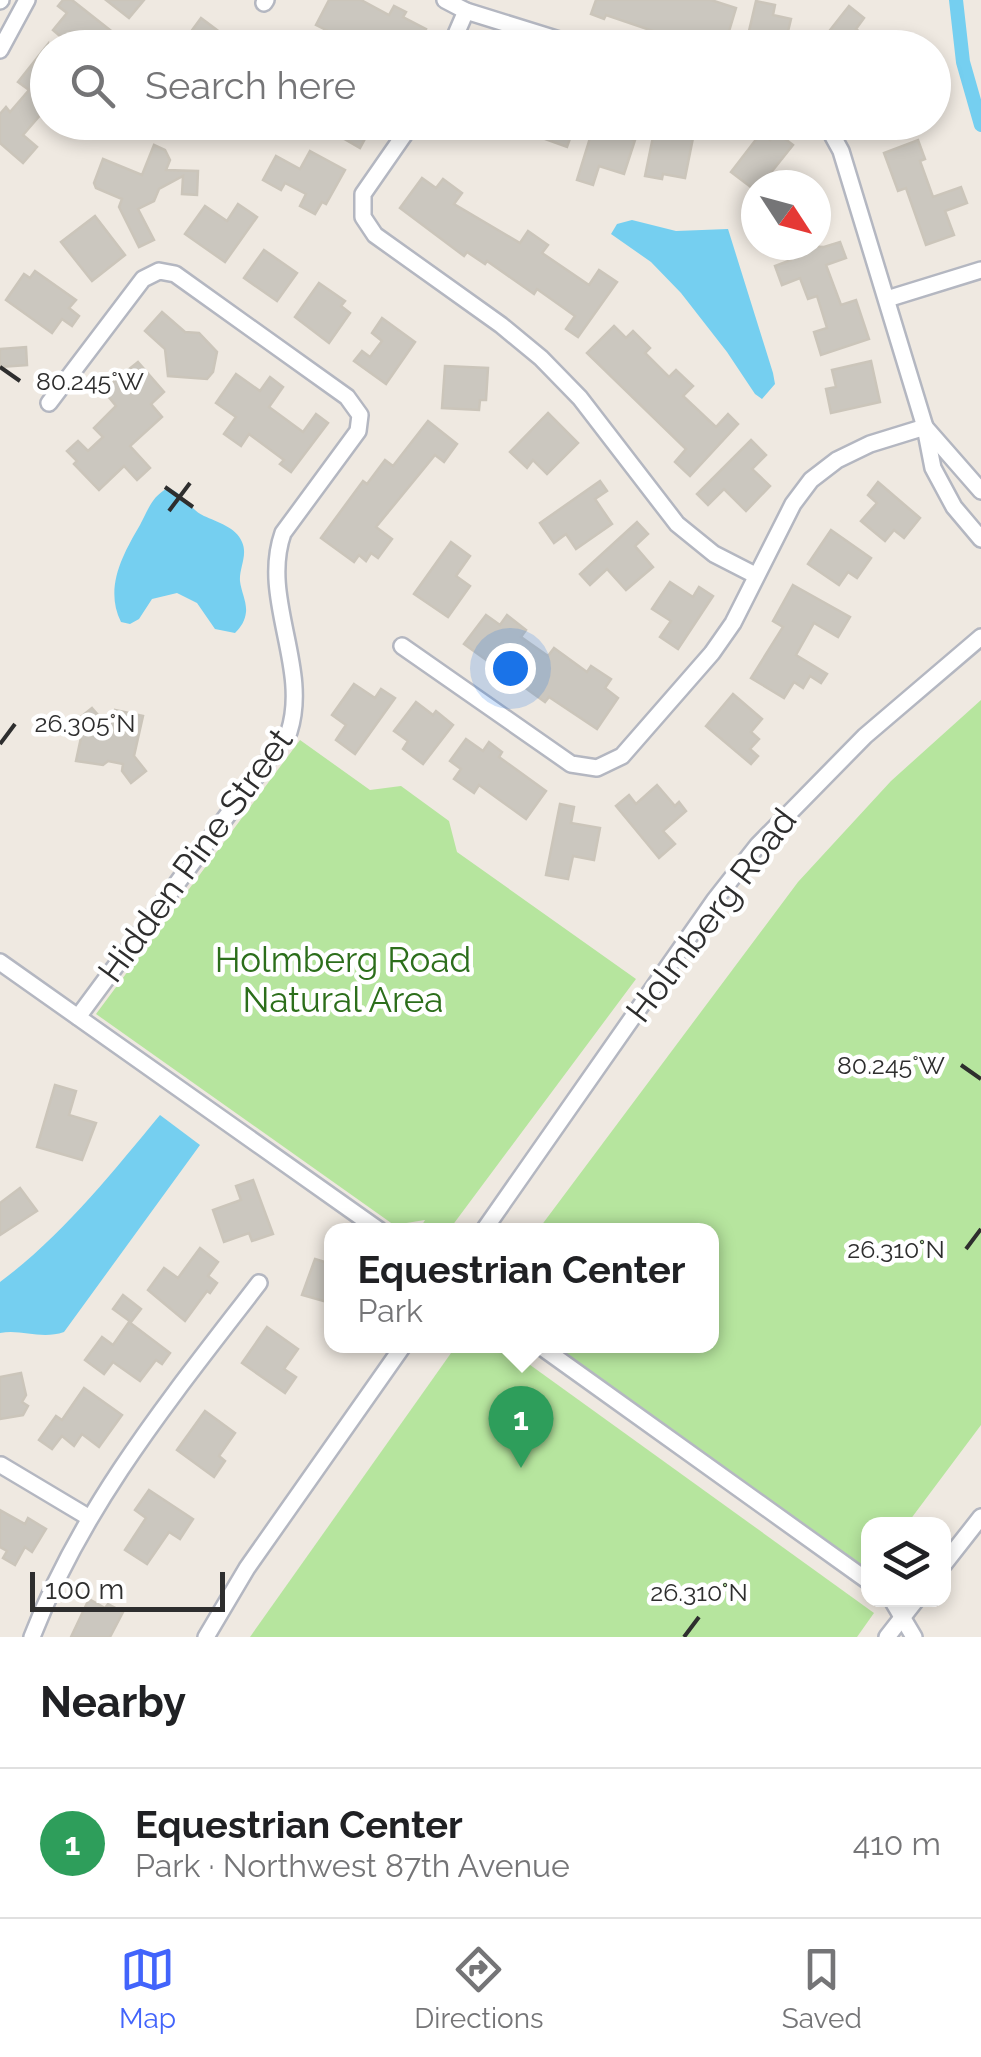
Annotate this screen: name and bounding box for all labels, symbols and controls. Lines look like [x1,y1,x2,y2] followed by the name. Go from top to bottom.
[30,30,951,140] search box
[65,58,120,113] icon: search
[145,63,356,108] text: Search here
[741,170,831,260] north arrow
[36,366,144,396] text: 80.245°W
[485,643,536,694] your location
[34,708,136,738] text: 26.305°N
[89,720,301,990] street label: Hidden Pine Street
[617,800,805,1030] street label: Holmberg Road
[215,939,471,1020] park label: Holmberg Road Natural Area
[837,1050,945,1080] text: 80.245°W
[324,1223,719,1353] popup
[847,1234,945,1264] text: 26.310°N
[358,1247,685,1292] text: Equestrian Center
[358,1292,423,1329] text: Park
[488,1386,554,1468] pin: 1
[861,1517,951,1607] map controls
[861,1517,951,1607] button: layers
[30,1567,225,1612] scale bar
[45,1573,124,1606] text: 100 m
[650,1577,748,1607] text: 26.310°N
[40,1678,186,1727] text: Nearby
[135,1802,463,1847] text: Equestrian Center
[65,1825,80,1862] text: 1
[853,1825,941,1862] text: 410 m
[135,1847,570,1884] text: Park · Northwest 87th Avenue
[119,1942,176,2035] tab: Map
[414,1942,544,2035] tab: Directions
[782,1942,862,2035] tab: Saved

